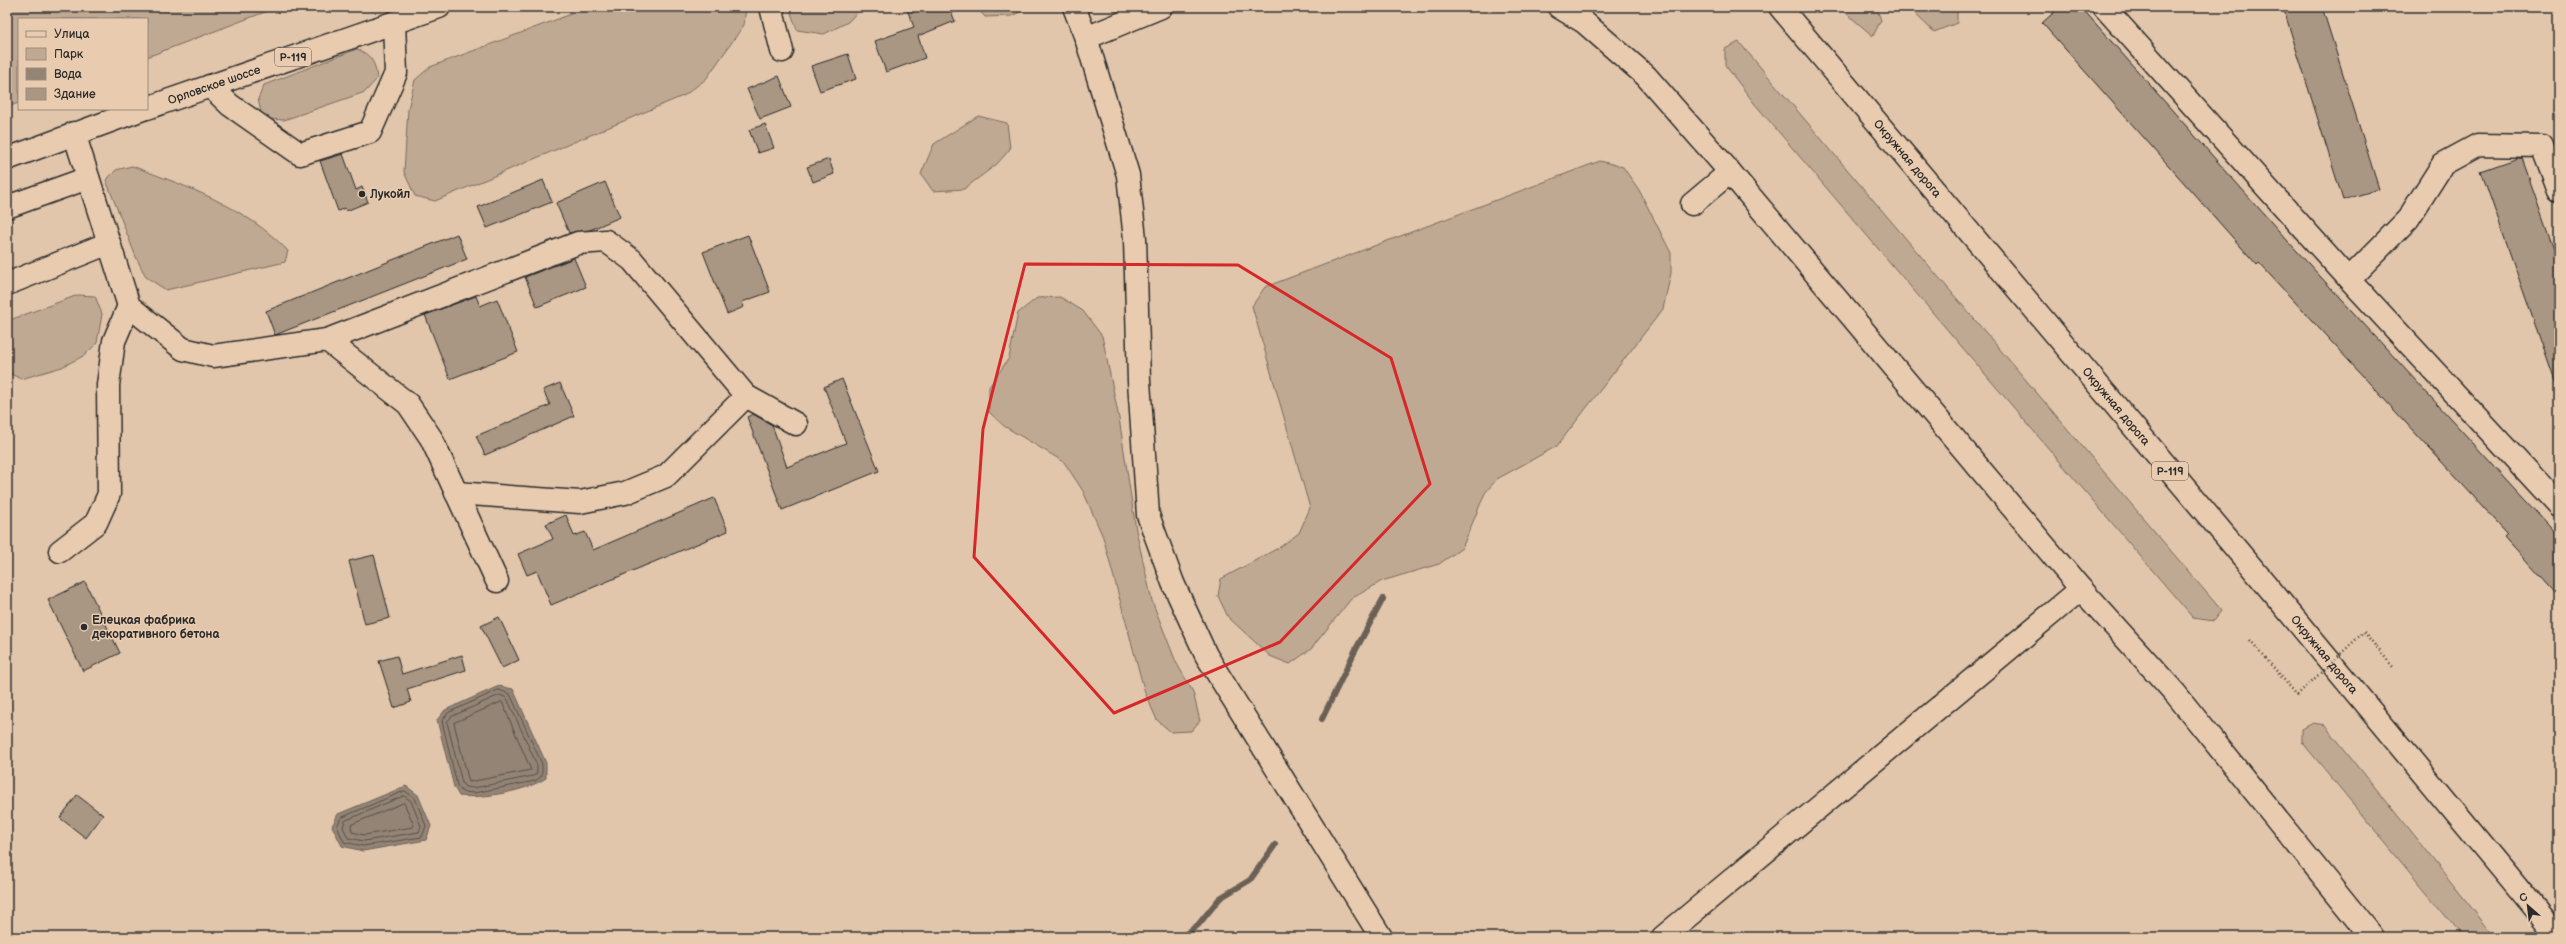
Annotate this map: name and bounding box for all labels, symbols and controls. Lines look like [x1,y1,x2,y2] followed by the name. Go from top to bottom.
[18,18,148,110] legend
[54,27,90,42] text: Улица
[54,47,84,62] text: Парк
[275,48,311,66] road number: Р-119
[166,62,263,108] street label: Орловское шоссе
[54,67,82,82] text: Вода
[54,87,96,102] text: Здание
[1870,117,1944,201] street label: Окружная дорога
[369,187,410,202] place label: Лукойл
[357,189,367,199] marker: Лукойл
[2079,364,2153,449] street label: Окружная дорога
[2152,462,2188,480] road number: Р-119
[91,613,220,642] place label: Елецкая фабрика декоративного бетона
[2287,613,2361,697] street label: Окружная дорога
[79,622,89,632] marker: Елецкая фабрика декоративного бетона
[2508,886,2548,926] north arrow
[2517,890,2530,905] text: С

